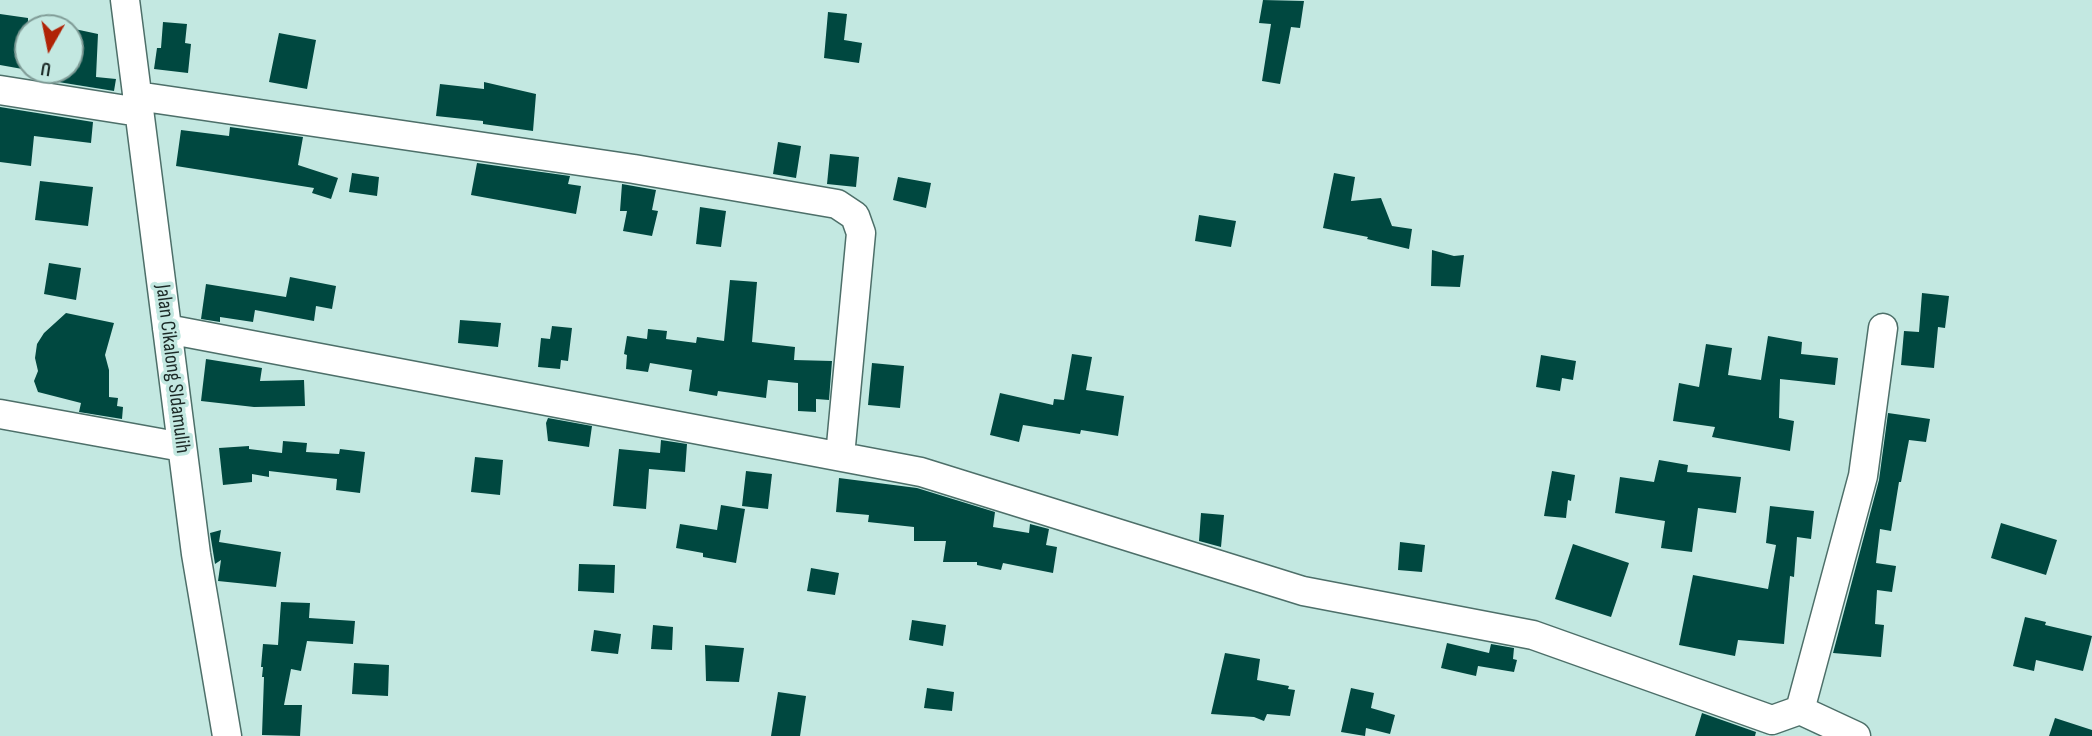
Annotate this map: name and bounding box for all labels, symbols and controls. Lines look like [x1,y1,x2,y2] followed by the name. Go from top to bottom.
[14,14,84,84] north arrow
[39,56,53,80] text: U
[149,283,195,455] street label: Jalan Cikalong SIdamulih

